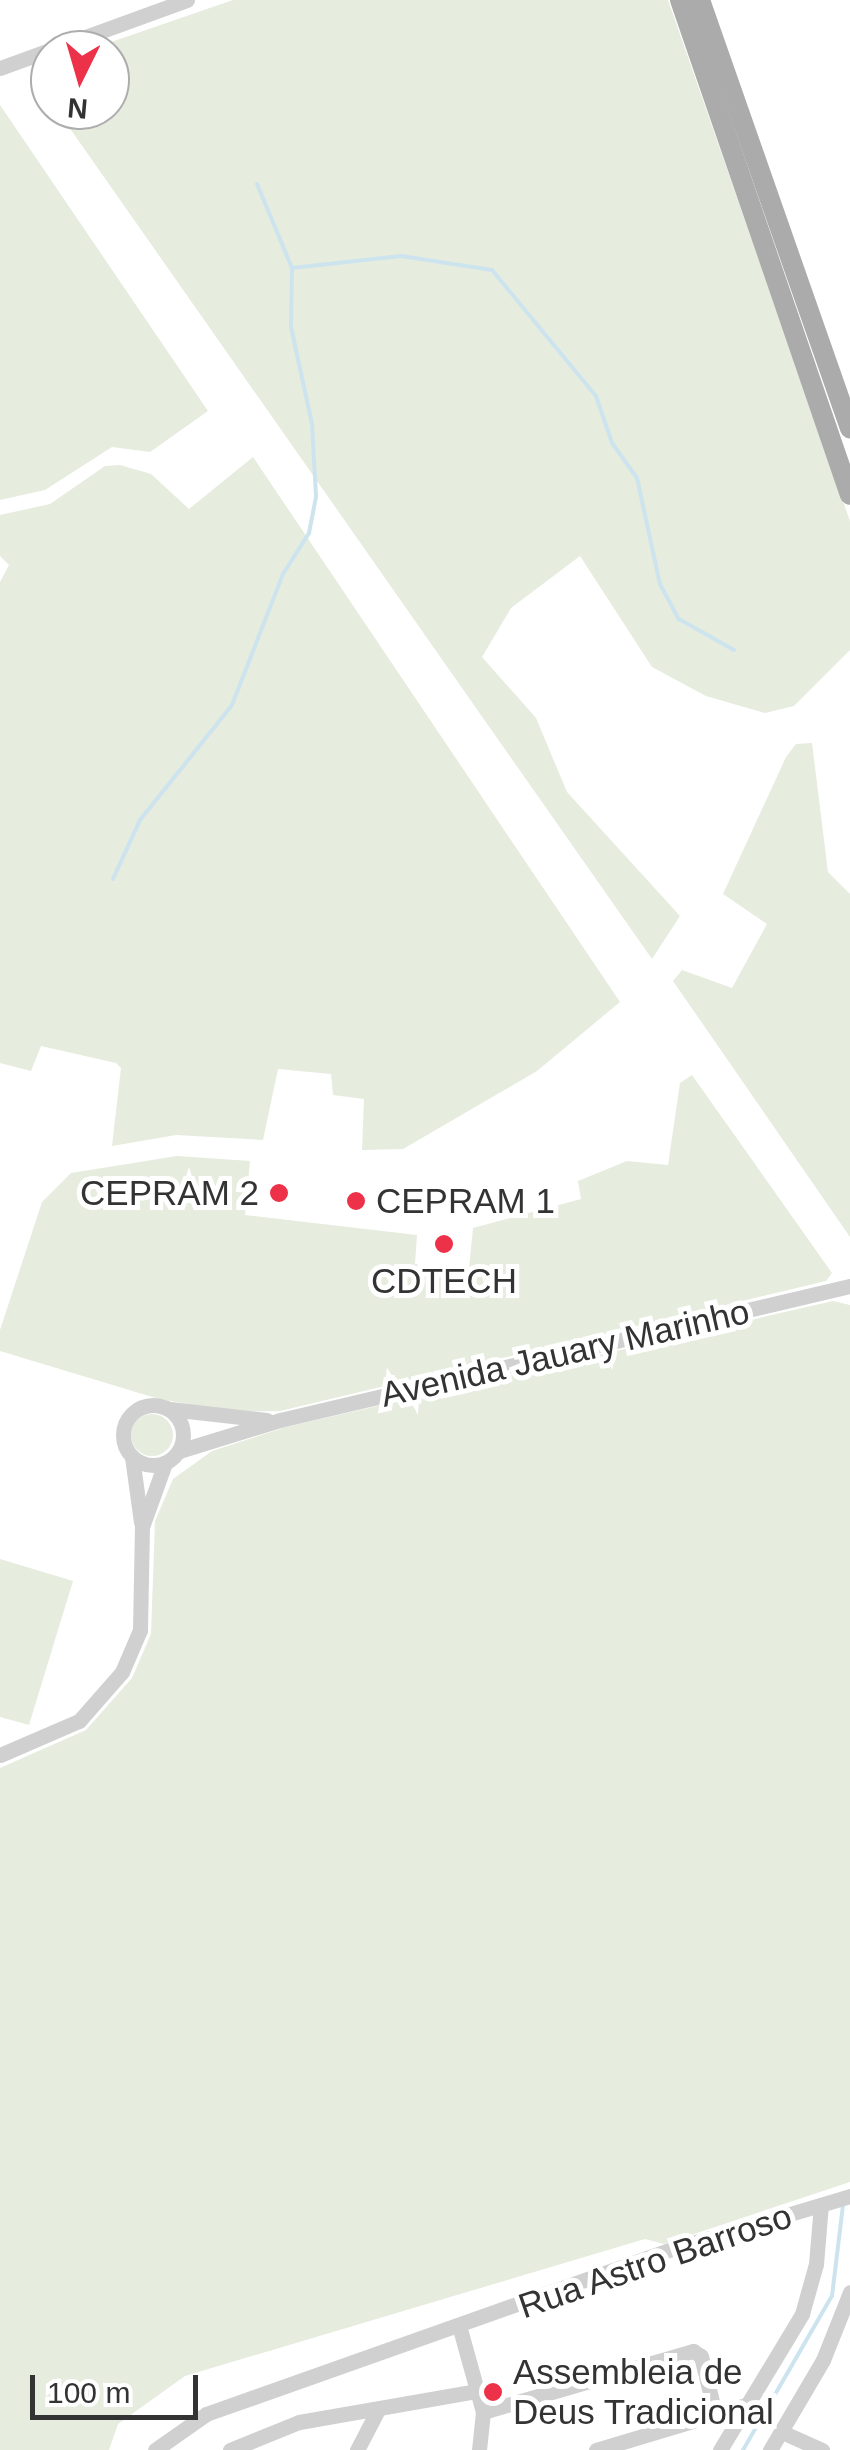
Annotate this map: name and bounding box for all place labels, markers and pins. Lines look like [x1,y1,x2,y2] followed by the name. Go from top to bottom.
[80,1172,259,1214] place label: CEPRAM 2
[376,1180,555,1222] place label: CEPRAM 1
[268,1182,290,1204] marker: CEPRAM 2
[345,1190,367,1212] marker: CEPRAM 1
[433,1233,455,1255] marker: CDTECH
[371,1260,517,1302] place label: CDTECH
[513,2351,774,2433] place label: Assembleia de Deus Tradicional
[482,2381,504,2403] marker: Assembleia de Deus Tradicional

